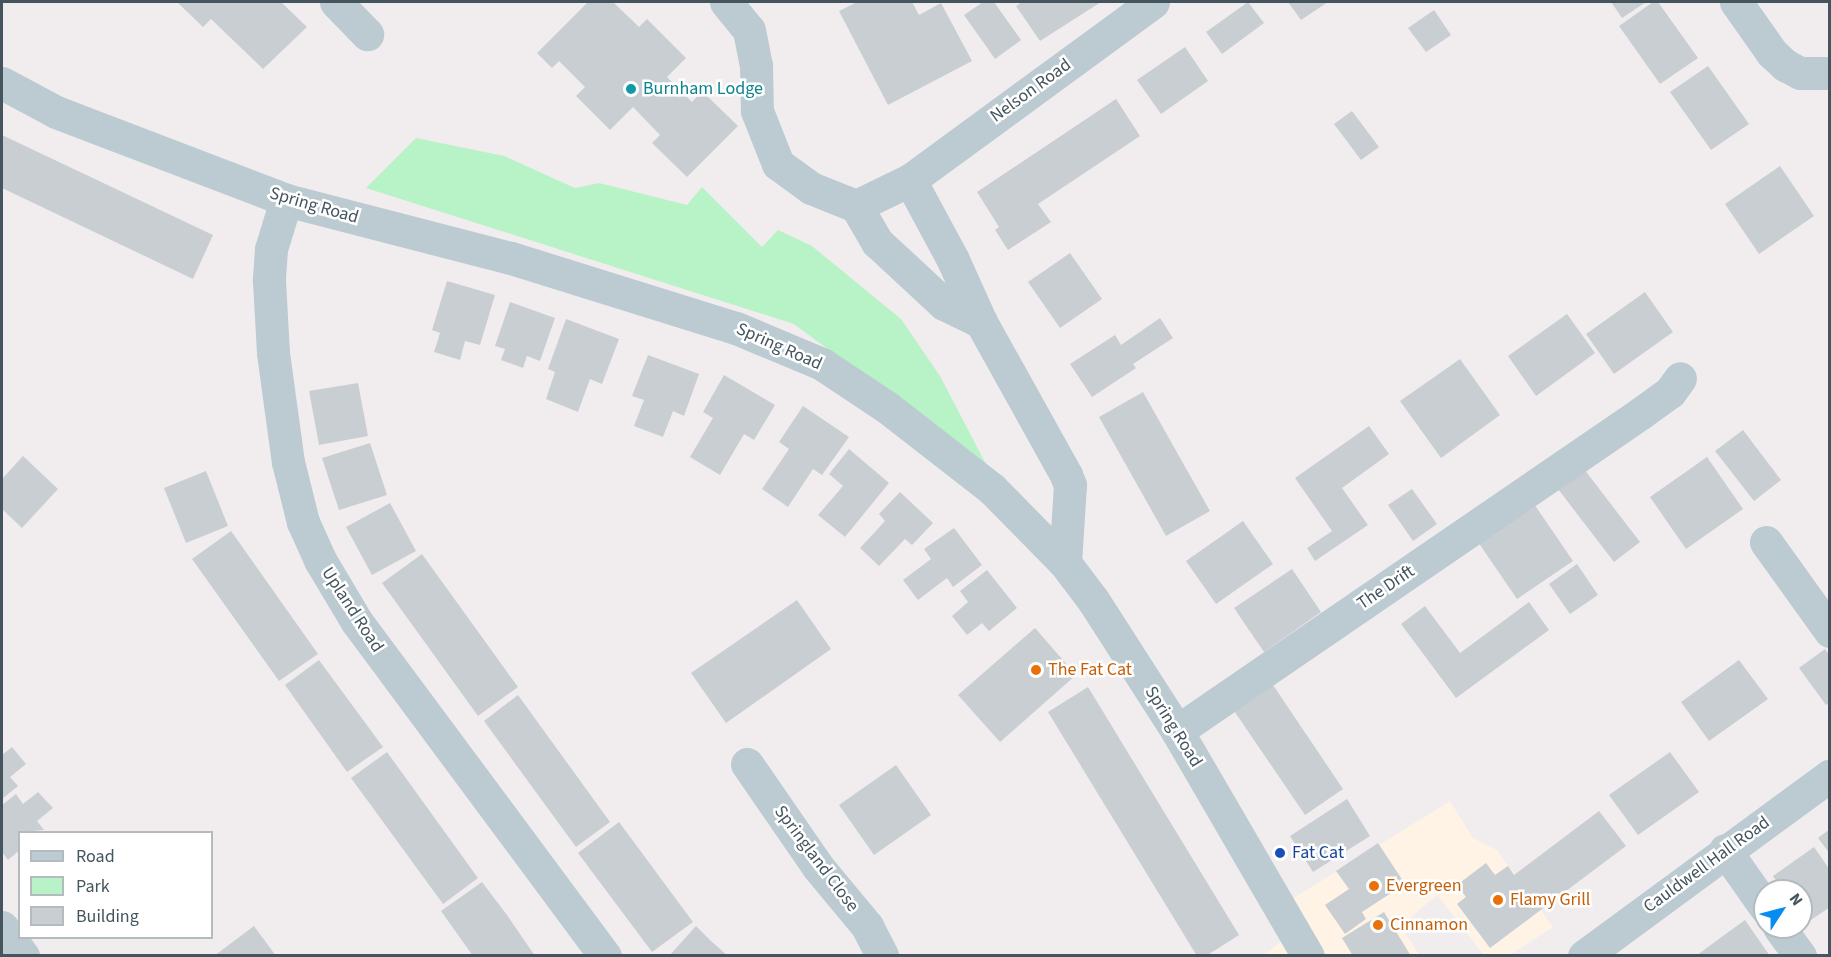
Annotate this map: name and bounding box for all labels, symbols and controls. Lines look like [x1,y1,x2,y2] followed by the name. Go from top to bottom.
[986,54,1076,128] street label: Nelson Road
[643,78,763,100] place label: Burnham Lodge
[624,82,638,96] marker: Burnham Lodge
[267,183,361,229] street label: Spring Road
[733,319,825,375] street label: Spring Road
[1353,561,1419,615] street label: The Drift
[316,563,388,657] street label: Upland Road
[1048,659,1132,681] place label: The Fat Cat
[1029,663,1043,677] marker: The Fat Cat
[1140,683,1206,771] street label: Spring Road
[769,802,863,916] street label: Springland Close
[1640,812,1774,918] street label: Cauldwell Hall Road
[18,831,213,939] legend
[1292,842,1344,864] place label: Fat Cat
[76,844,115,869] text: Road
[1273,846,1287,860] marker: Fat Cat
[76,874,110,899] text: Park
[1386,875,1461,897] place label: Evergreen
[1367,879,1381,893] marker: Evergreen
[1753,879,1813,939] north arrow
[1510,889,1590,911] place label: Flamy Grill
[1784,889,1808,910] text: N
[1491,893,1505,907] marker: Flamy Grill
[76,904,139,929] text: Building
[1390,914,1468,936] place label: Cinnamon
[1371,918,1385,932] marker: Cinnamon

